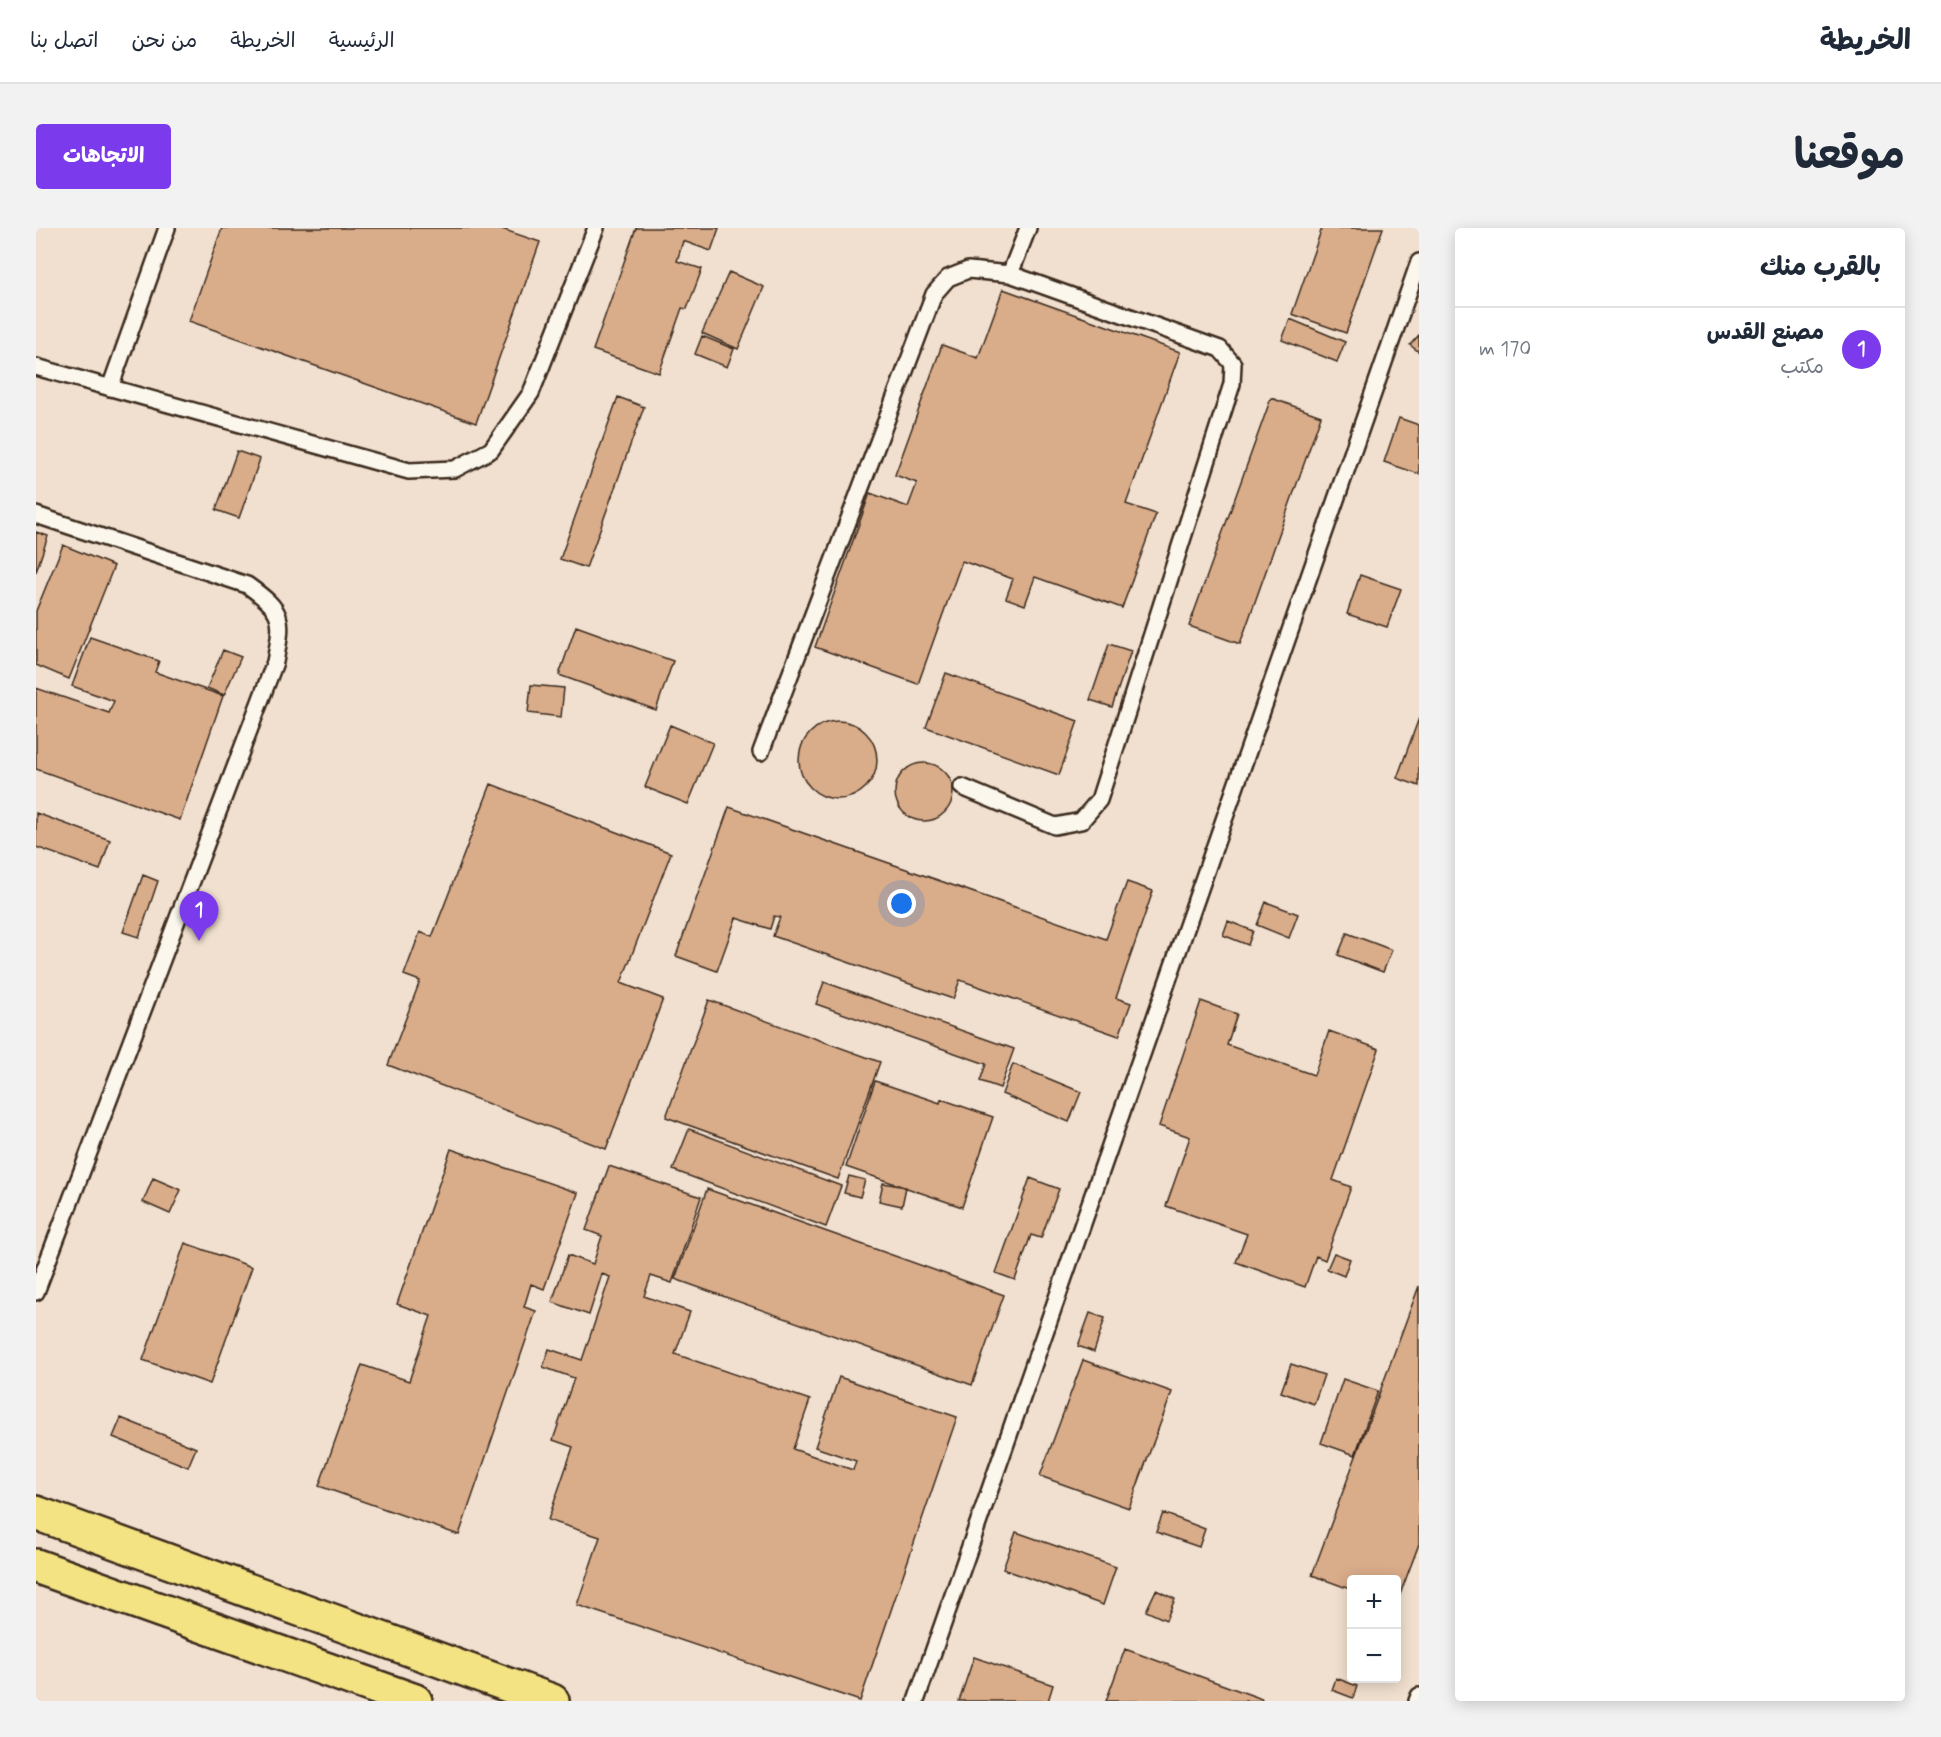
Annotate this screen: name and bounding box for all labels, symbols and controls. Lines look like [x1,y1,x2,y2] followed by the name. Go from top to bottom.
[1820,23,1911,60] text: الخريطة
[30,27,98,55] text: اتصل بنا
[131,27,197,55] text: من نحن
[230,27,296,55] text: الخريطة
[329,27,395,55] text: الرئيسية
[36,124,171,189] button: الاتجاهات
[1794,129,1905,184] text: موقعنا
[1760,251,1881,285] text: بالقرب منك
[1707,319,1824,347] text: مصنع القدس
[1479,336,1531,363] text: 170 m
[1857,336,1866,363] text: 1
[1780,354,1824,381] text: مكتب
[887,889,916,918] your location
[180,892,218,941] pin: 1
[1347,1575,1401,1683] map controls
[1347,1575,1401,1629] button: +
[1347,1629,1401,1683] button: −

